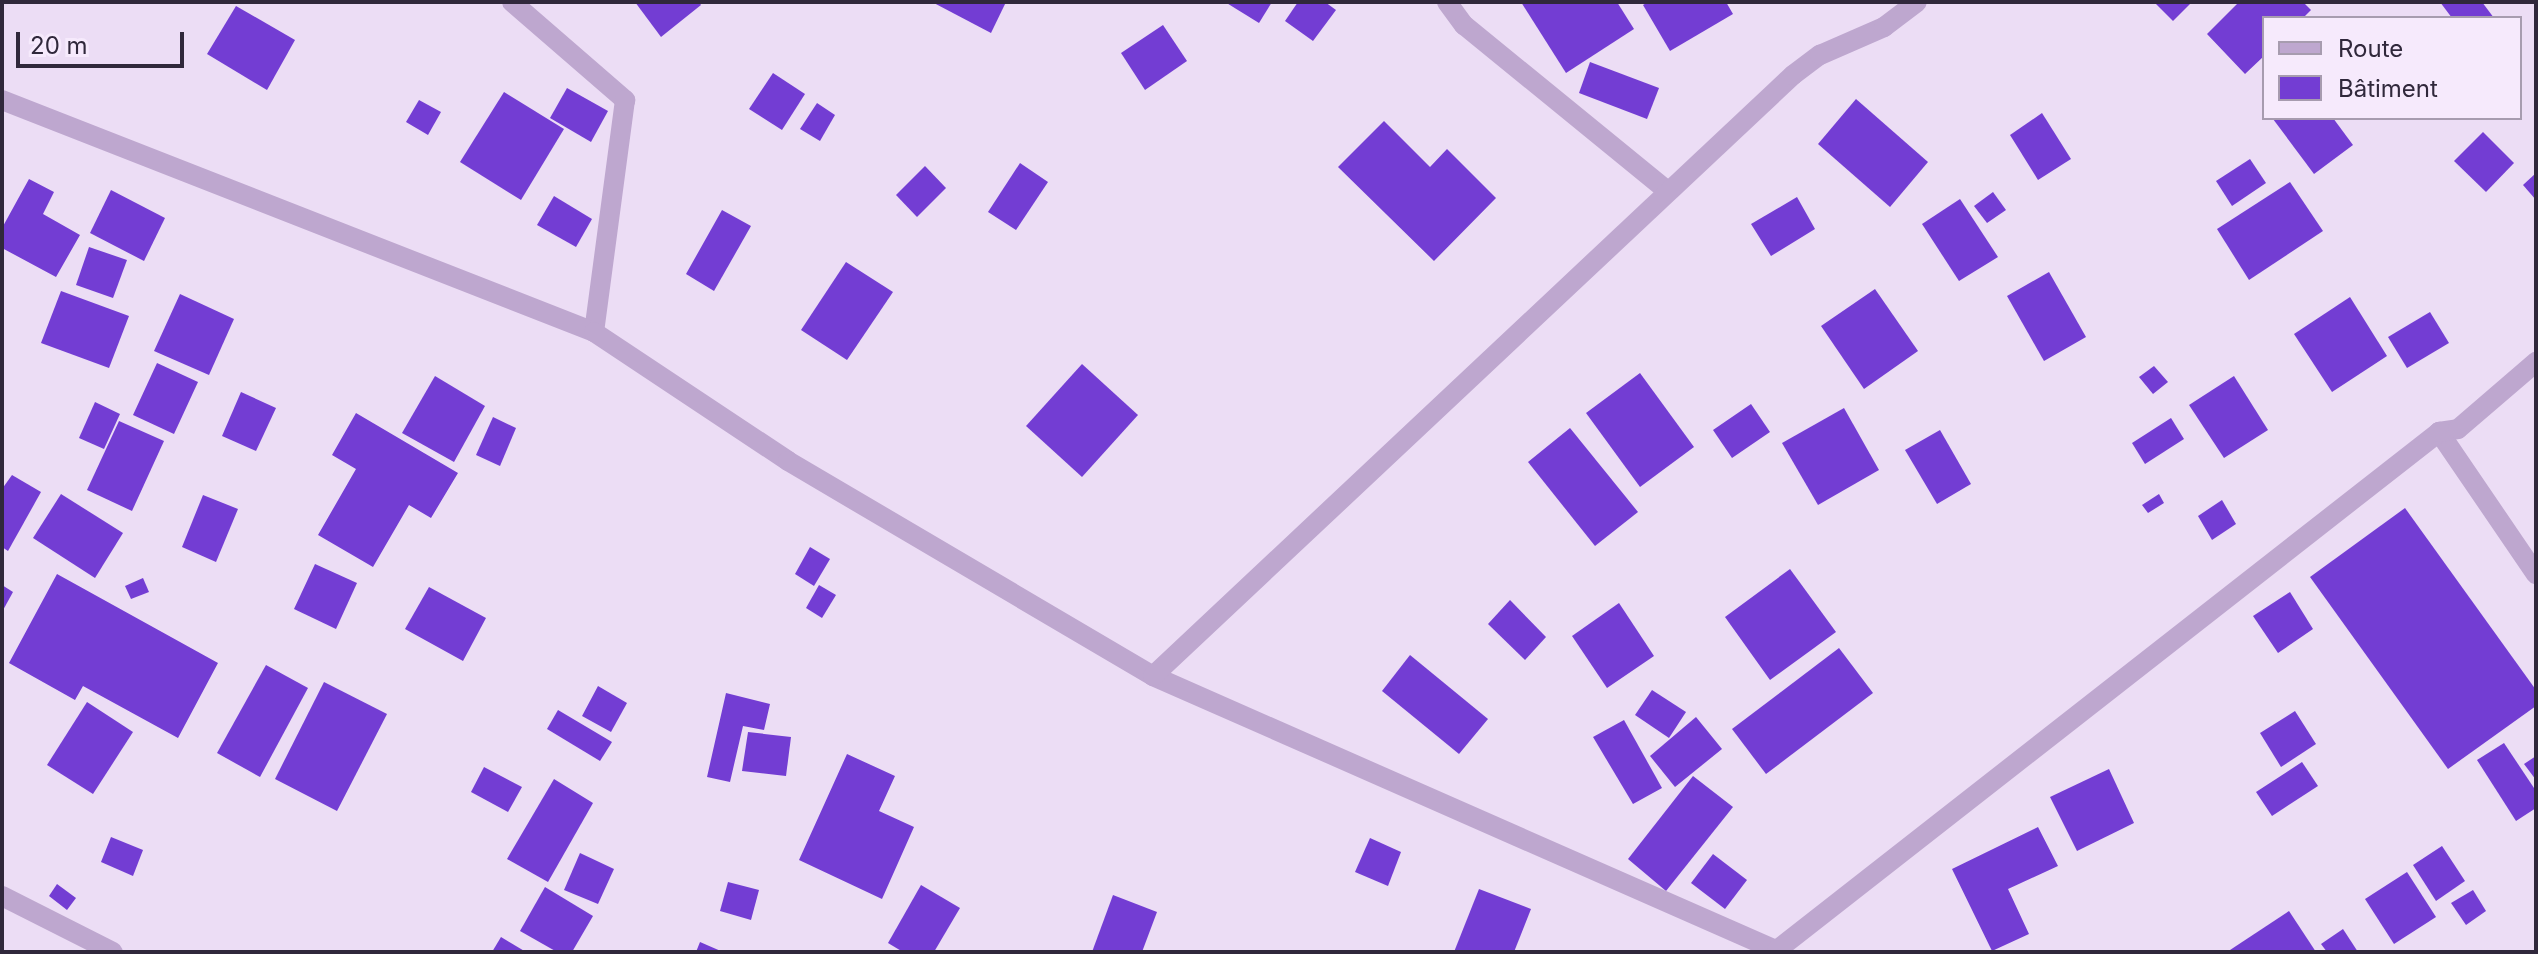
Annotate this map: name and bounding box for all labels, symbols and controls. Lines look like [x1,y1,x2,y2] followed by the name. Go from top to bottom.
[20,16,188,66] scale bar
[2262,16,2522,120] legend
[30,31,88,60] text: 20 m
[2338,34,2403,63] text: Route
[2338,74,2438,103] text: Bâtiment

